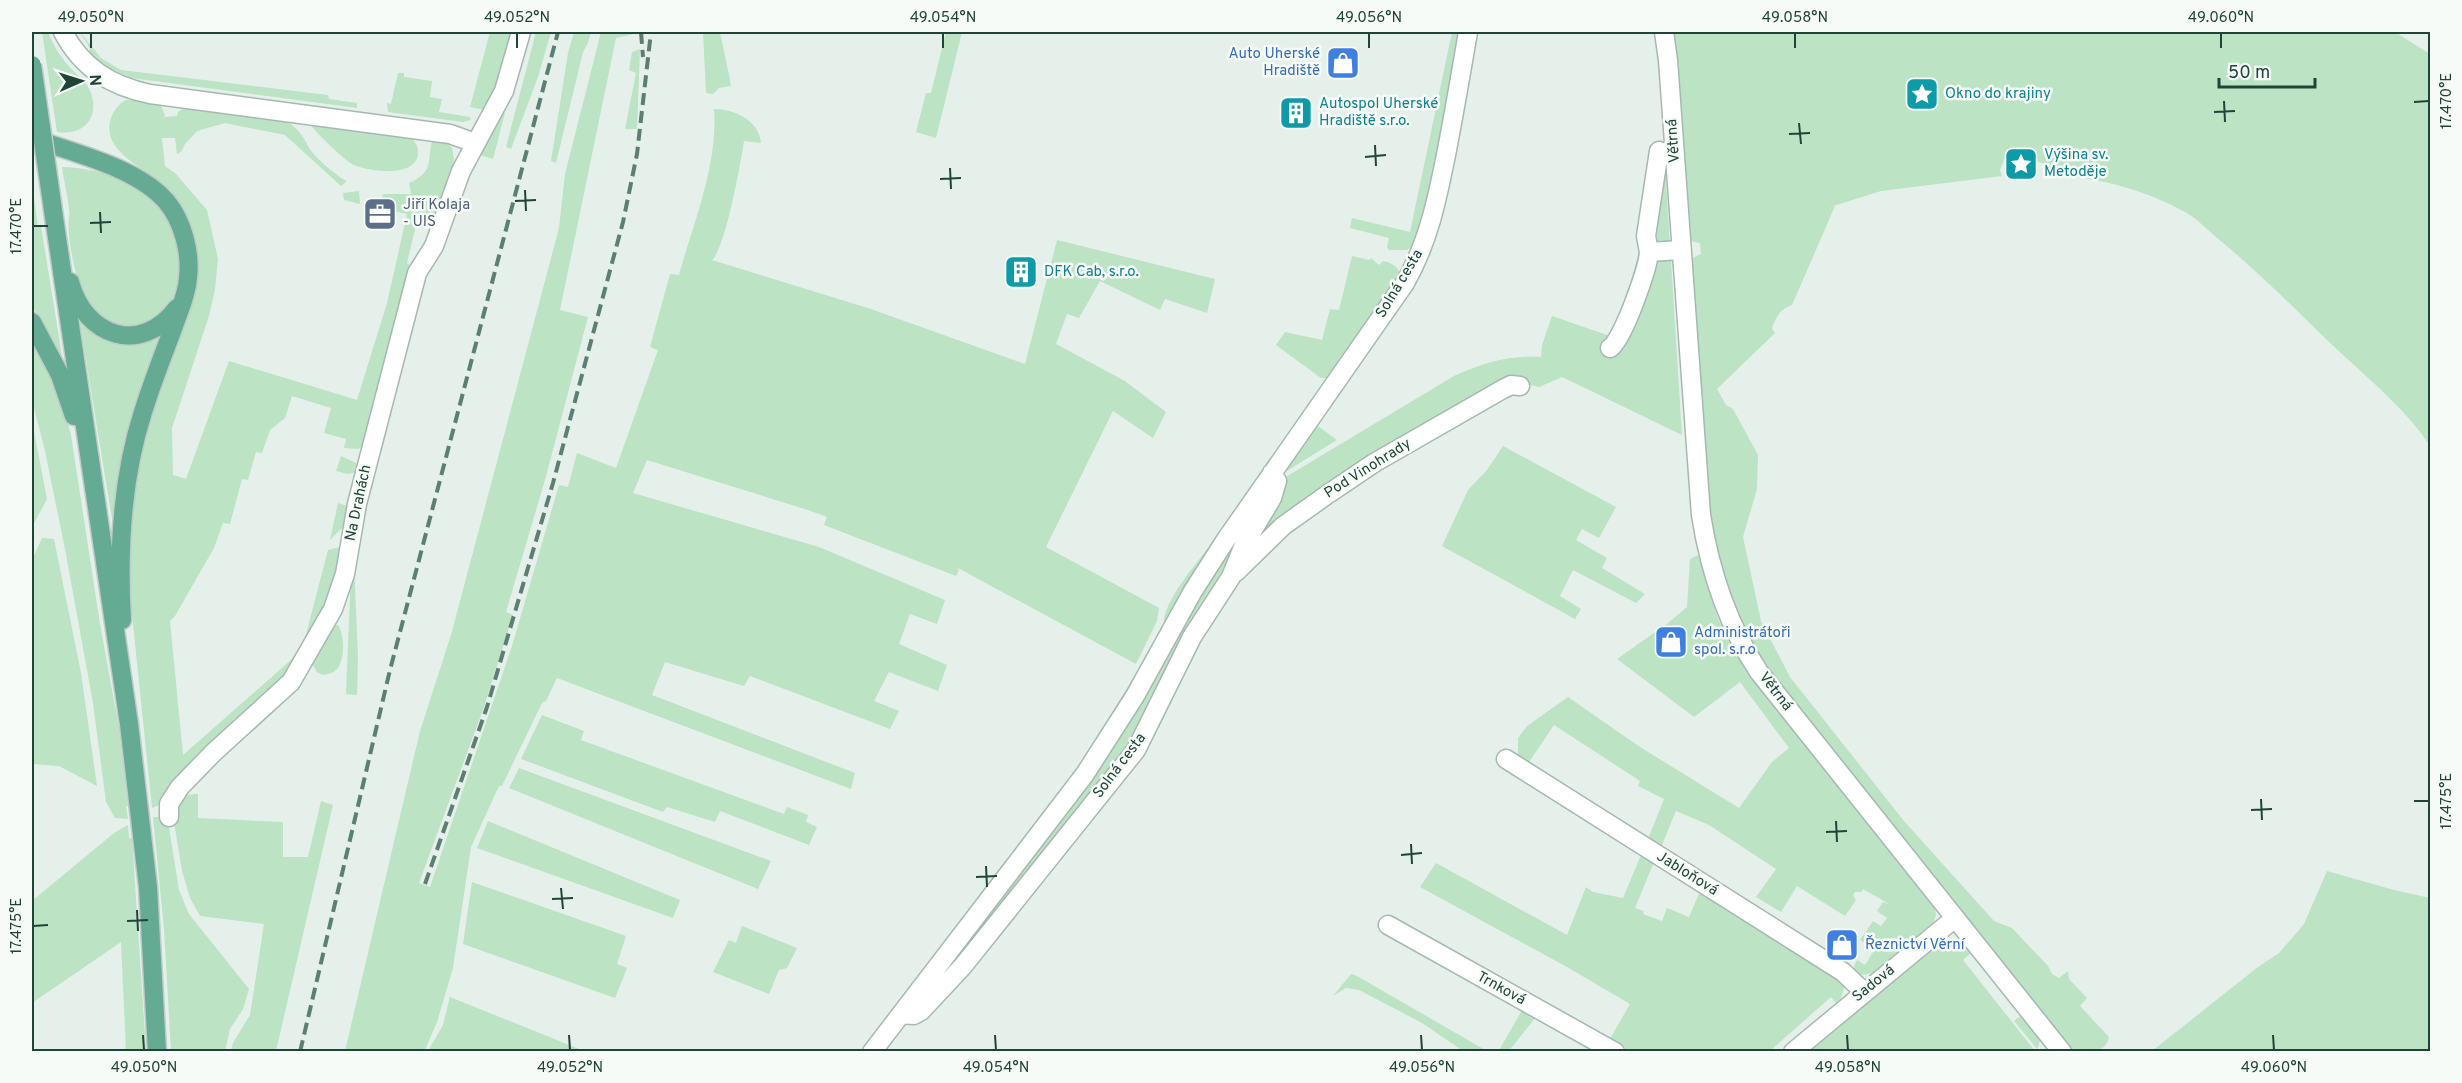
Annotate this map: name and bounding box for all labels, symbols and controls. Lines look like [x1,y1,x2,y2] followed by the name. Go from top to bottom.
[58,9,124,28] text: 49.050°N
[484,9,550,28] text: 49.052°N
[910,9,976,28] text: 49.054°N
[1336,9,1402,28] text: 49.056°N
[1762,9,1828,28] text: 49.058°N
[2188,9,2254,28] text: 49.060°N
[1229,45,1320,81] place label: Auto Uherské Hradiště
[1325,45,1361,81] shop icon: Auto Uherské Hradiště
[51,51,111,111] north arrow
[2219,51,2315,89] scale bar
[2228,62,2270,85] text: 50 m
[2438,73,2457,129] text: 17.470°E
[84,74,104,87] text: N
[1904,76,1940,112] place icon: Okno do krajiny
[1945,85,2051,104] place label: Okno do krajiny
[1278,95,1314,131] building icon: Autospol Uherské Hradiště s.r.o.
[1319,95,1438,131] place label: Autospol Uherské Hradiště s.r.o.
[1663,118,1685,164] street label: Větrná
[2003,146,2039,182] place icon: Výšina sv. Metoděje
[2044,146,2108,182] place label: Výšina sv. Metoděje
[362,196,398,232] office icon: Jiří Kolaja - UIS
[403,196,470,232] place label: Jiří Kolaja - UIS
[8,198,27,254] text: 17.470°E
[1372,246,1428,322] street label: Solná cesta
[1003,254,1039,290] building icon: DFK Cab, s.r.o.
[1044,263,1139,282] place label: DFK Cab, s.r.o.
[1321,435,1415,503] street label: Pod Vinohrady
[342,463,376,543] street label: Na Drahách
[1653,624,1689,660] shop icon: Administrátoři spol. s.r.o
[1694,624,1791,660] place label: Administrátoři spol. s.r.o
[1754,669,1796,715] street label: Větrná
[1089,730,1151,802] street label: Solná cesta
[2438,773,2457,829] text: 17.475°E
[1653,848,1721,900] street label: Jabloňová
[8,898,27,954] text: 17.475°E
[1824,927,1860,963] shop icon: Řeznictví Věrní
[1865,935,1966,955] place label: Řeznictví Věrní
[1849,961,1899,1007] street label: Sadová
[1473,968,1529,1010] street label: Trnková
[111,1059,177,1078] text: 49.050°N
[537,1059,603,1078] text: 49.052°N
[963,1059,1029,1078] text: 49.054°N
[1389,1059,1455,1078] text: 49.056°N
[1815,1059,1881,1078] text: 49.058°N
[2241,1059,2307,1078] text: 49.060°N

